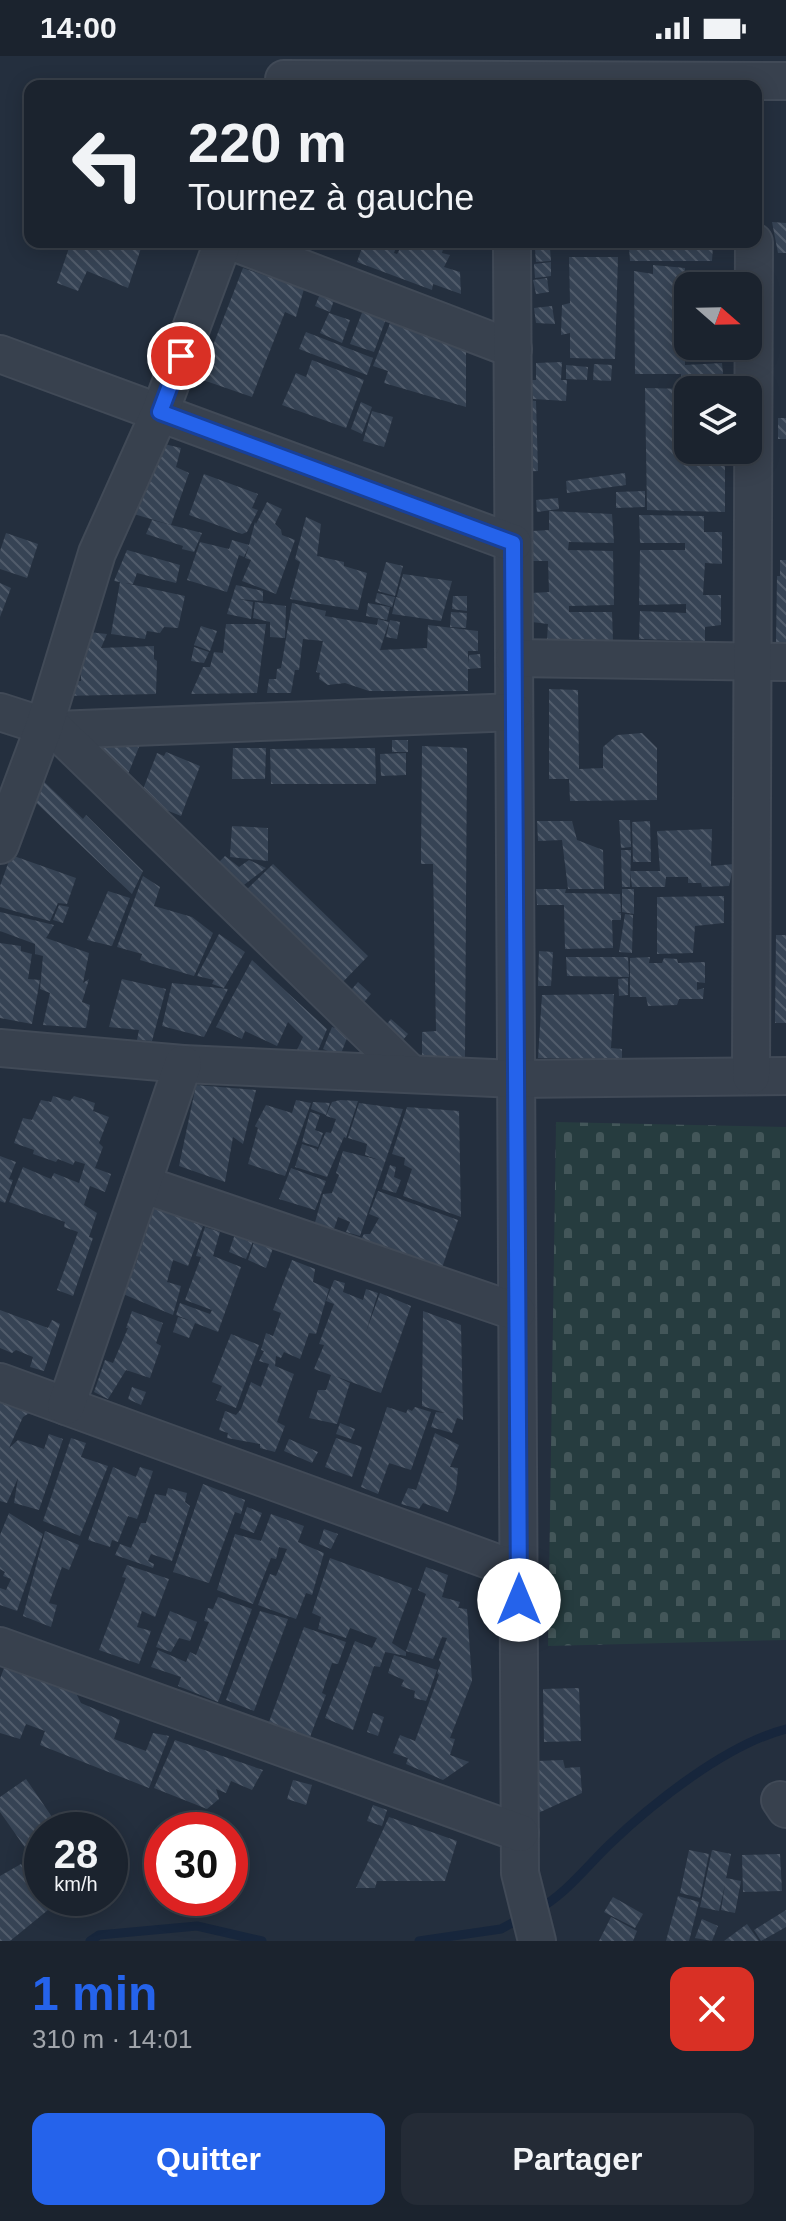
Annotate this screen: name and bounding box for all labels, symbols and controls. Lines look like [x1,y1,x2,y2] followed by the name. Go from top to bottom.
[40,11,117,44] text: 14:00
[188,111,347,174] text: 220 m
[56,112,160,216] icon: left
[188,177,474,218] text: Tournez à gauche
[674,272,762,360] north arrow
[674,272,762,464] map controls
[147,322,215,390] pin
[159,334,203,378] icon: arrive
[674,376,762,464] button: layers
[477,1558,561,1642] position arrow
[144,1812,248,1916] speed limit sign: 30
[54,1832,98,1876] text: 28
[54,1873,98,1895] text: km/h
[32,1967,157,2020] text: 1 min
[670,1967,754,2051] button: close
[32,2024,192,2054] text: 310 m · 14:01
[32,2113,385,2205] button: Quitter
[401,2113,754,2205] button: Partager

